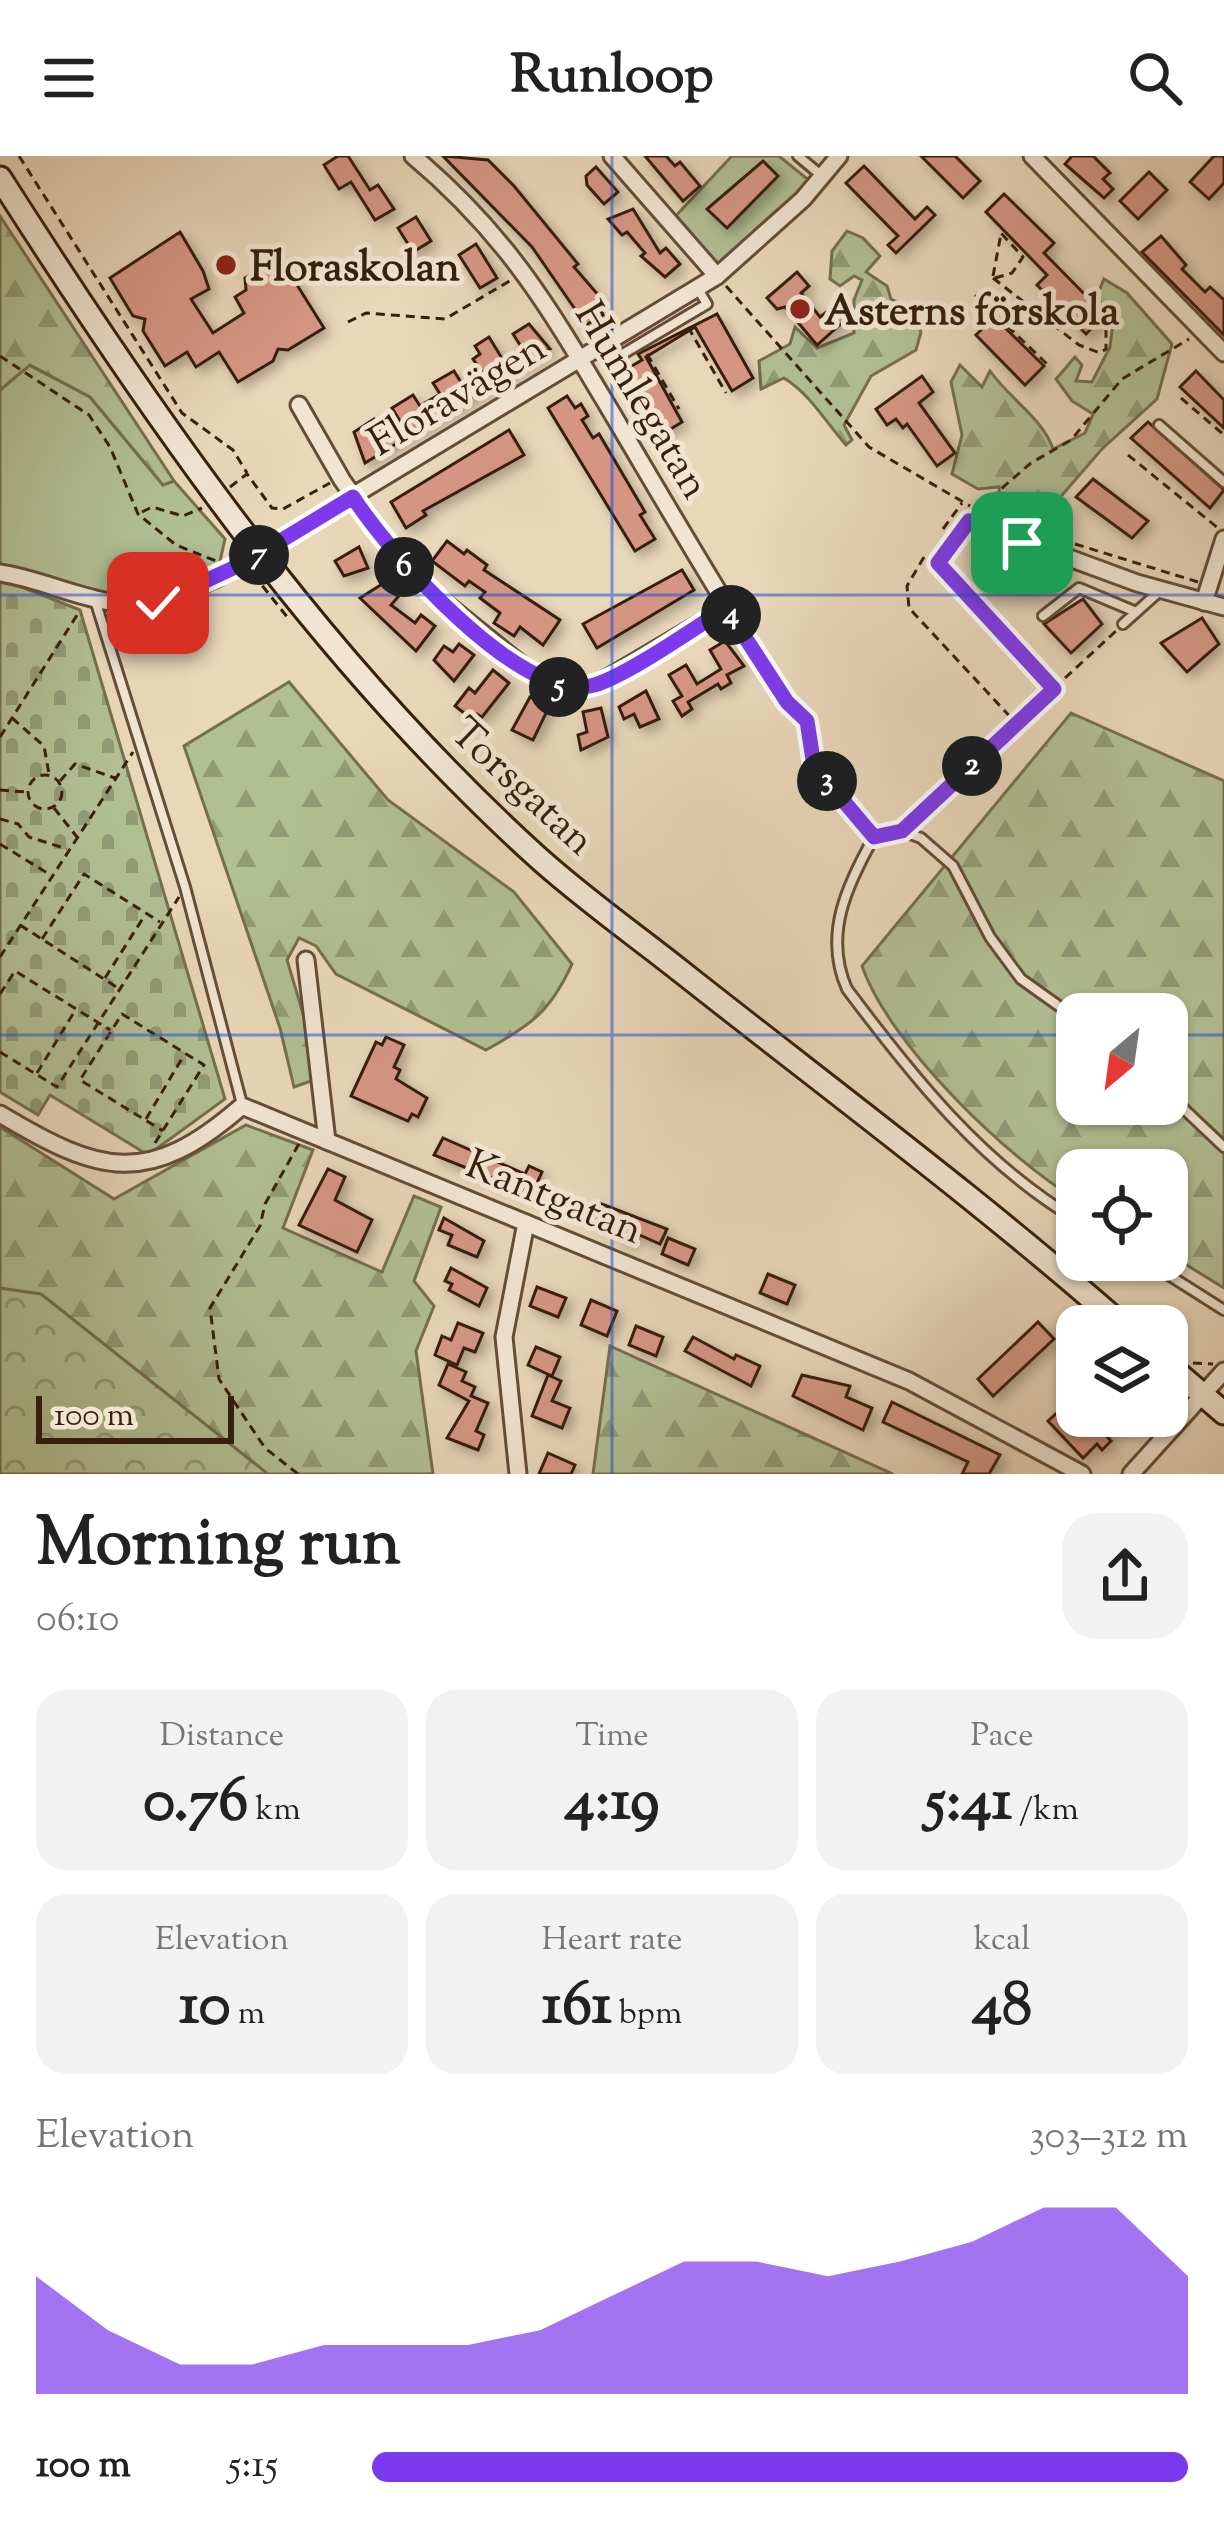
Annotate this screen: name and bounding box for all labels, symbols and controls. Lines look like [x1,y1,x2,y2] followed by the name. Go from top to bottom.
[510,39,714,117] text: Runloop
[36,45,102,111] icon: menu
[1122,45,1188,111] icon: search
[250,240,460,300] place label: Floraskolan
[213,252,239,278] marker: Floraskolan
[824,284,1120,344] place label: Asterns förskola
[557,291,722,512] street label: Humlegatan
[787,296,813,322] marker: Asterns förskola
[358,321,559,474] street label: Floravägen
[971,492,1073,594] pin
[989,510,1055,576] icon: arrive
[229,525,289,585] pin: 7
[251,531,267,579] text: 7
[374,537,434,597] pin: 6
[396,543,412,591] text: 6
[107,552,209,654] pin
[125,570,191,636] icon: check
[701,585,761,645] pin: 4
[723,591,739,639] text: 4
[529,657,589,717] pin: 5
[553,663,565,711] text: 5
[435,706,607,872] street label: Torsgatan
[942,736,1002,796] pin: 2
[964,742,980,790] text: 2
[797,751,857,811] pin: 3
[820,757,834,805] text: 3
[1056,993,1188,1125] north arrow
[1056,993,1188,1437] map controls
[455,1137,651,1262] street label: Kantgatan
[1056,1149,1188,1281] button: locate
[1056,1305,1188,1437] button: layers
[36,1390,234,1443] scale bar
[54,1393,134,1441] text: 100 m
[36,1500,401,1595] text: Morning run
[1062,1513,1188,1639] button: share
[36,1593,119,1649] text: 06:10
[160,1713,284,1761] text: Distance
[575,1713,649,1761] text: Time
[970,1713,1034,1761] text: Pace
[143,1761,248,1848] text: 0.76
[565,1761,659,1848] text: 4:19
[925,1761,1012,1848] text: 5:41
[248,1787,301,1835] text: km
[1012,1787,1079,1835] text: /km
[155,1917,289,1965] text: Elevation
[542,1917,682,1965] text: Heart rate
[974,1917,1030,1965] text: kcal
[179,1965,231,2052] text: 10
[542,1965,612,2052] text: 161
[972,1965,1032,2052] text: 48
[231,1991,265,2039] text: m
[612,1991,682,2039] text: bpm
[36,2110,194,2166] text: Elevation
[1029,2110,1188,2166] text: 303–312 m
[36,2439,131,2495] text: 100 m
[228,2439,278,2495] text: 5:15

